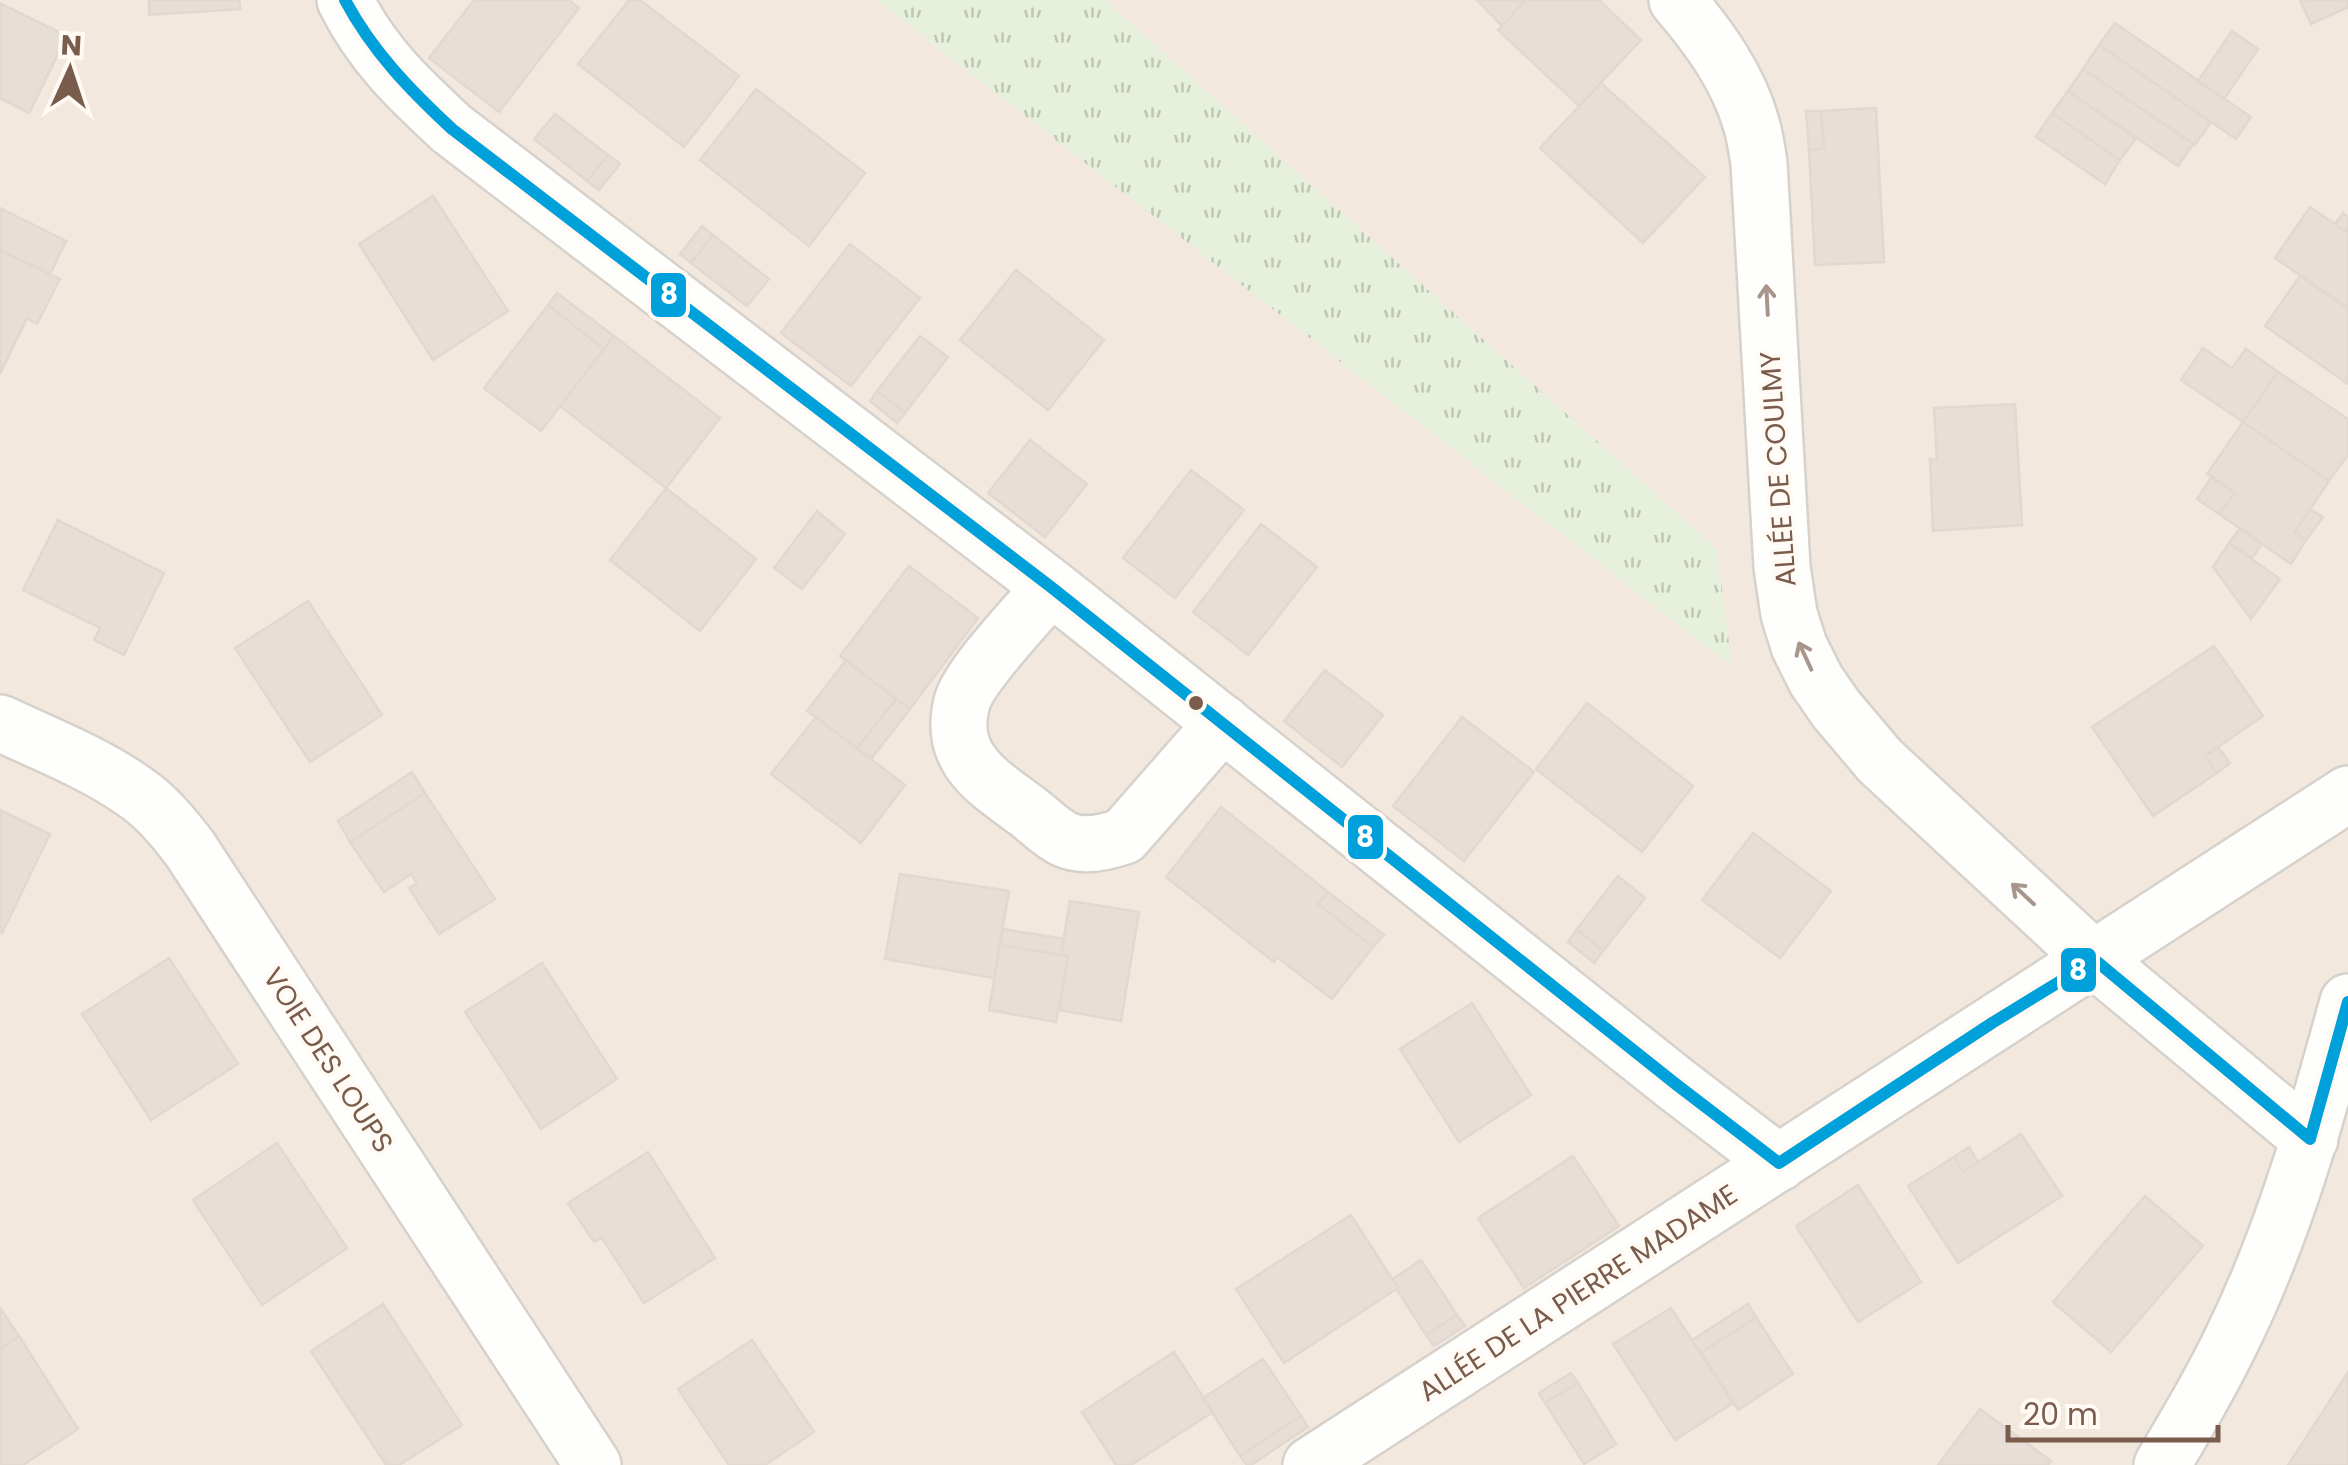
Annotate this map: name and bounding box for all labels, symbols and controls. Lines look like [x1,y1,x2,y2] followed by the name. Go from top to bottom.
[20,20,120,120] north arrow
[60,26,83,66] text: N
[649,271,688,319] line badge: 8
[660,275,678,314] text: 8
[1757,285,1776,317] one-way arrow
[1750,350,1806,588] street label: ALLÉE DE COULMY
[1794,642,1813,672] one-way arrow
[1186,693,1206,713] unlabelled marker
[1346,813,1385,861] line badge: 8
[1356,818,1374,857] text: 8
[2011,883,2036,906] one-way arrow
[2059,946,2098,994] line badge: 8
[2069,951,2087,990] text: 8
[254,960,402,1160] street label: VOIE DES LOUPS
[1411,1175,1745,1411] street label: ALLÉE DE LA PIERRE MADAME
[2008,1380,2218,1442] scale bar
[2023,1393,2098,1436] text: 20 m

